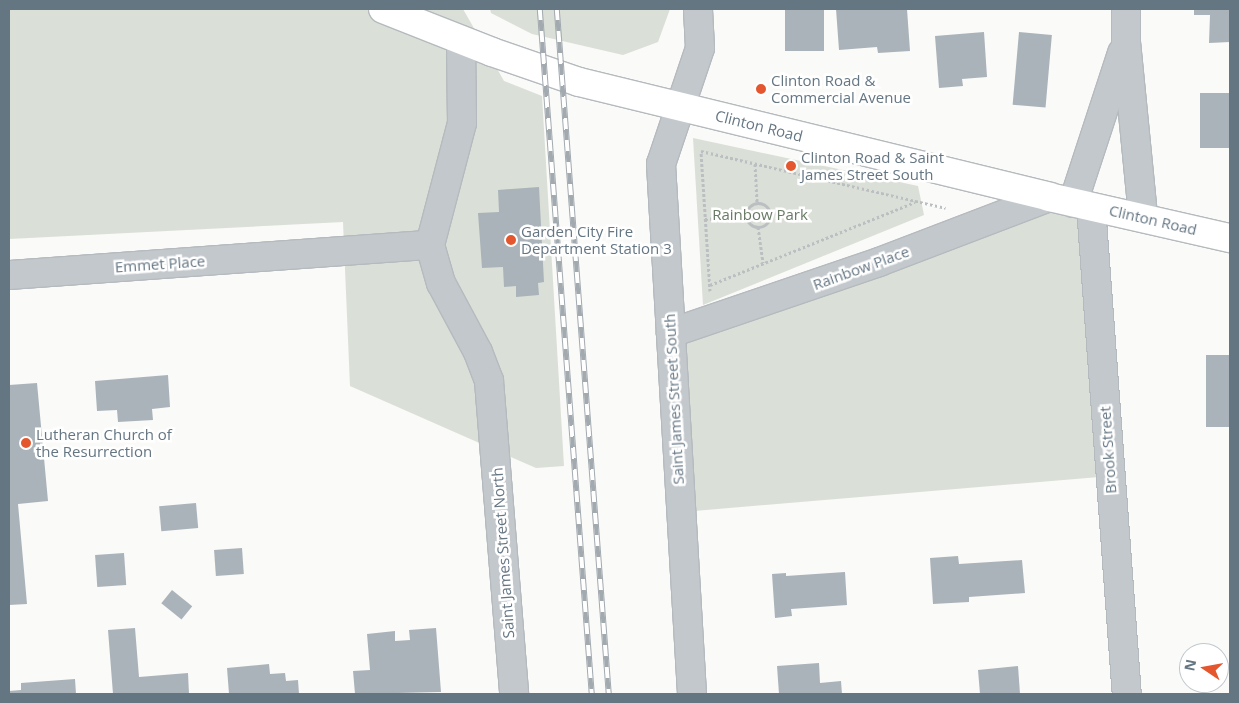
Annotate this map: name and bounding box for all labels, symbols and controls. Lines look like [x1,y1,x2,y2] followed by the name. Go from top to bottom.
[771,71,911,106] place label: Clinton Road & Commercial Avenue
[755,83,767,95] marker: Clinton Road & Commercial Avenue
[713,106,805,146] street label: Clinton Road
[801,148,944,183] place label: Clinton Road & Saint James Street South
[785,160,797,172] marker: Clinton Road & Saint James Street South
[1107,201,1199,239] street label: Clinton Road
[712,206,808,224] park label: Rainbow Park
[521,222,672,257] place label: Garden City Fire Department Station 3
[505,234,517,246] marker: Garden City Fire Department Station 3
[810,242,912,294] street label: Rainbow Place
[114,252,206,276] street label: Emmet Place
[661,313,687,485] street label: Saint James Street South
[1096,406,1120,494] street label: Brook Street
[36,425,172,460] place label: Lutheran Church of the Resurrection
[20,437,32,449] marker: Lutheran Church of the Resurrection
[488,467,518,639] street label: Saint James Street North
[1179,643,1229,693] north arrow
[1179,657,1200,673] text: N

